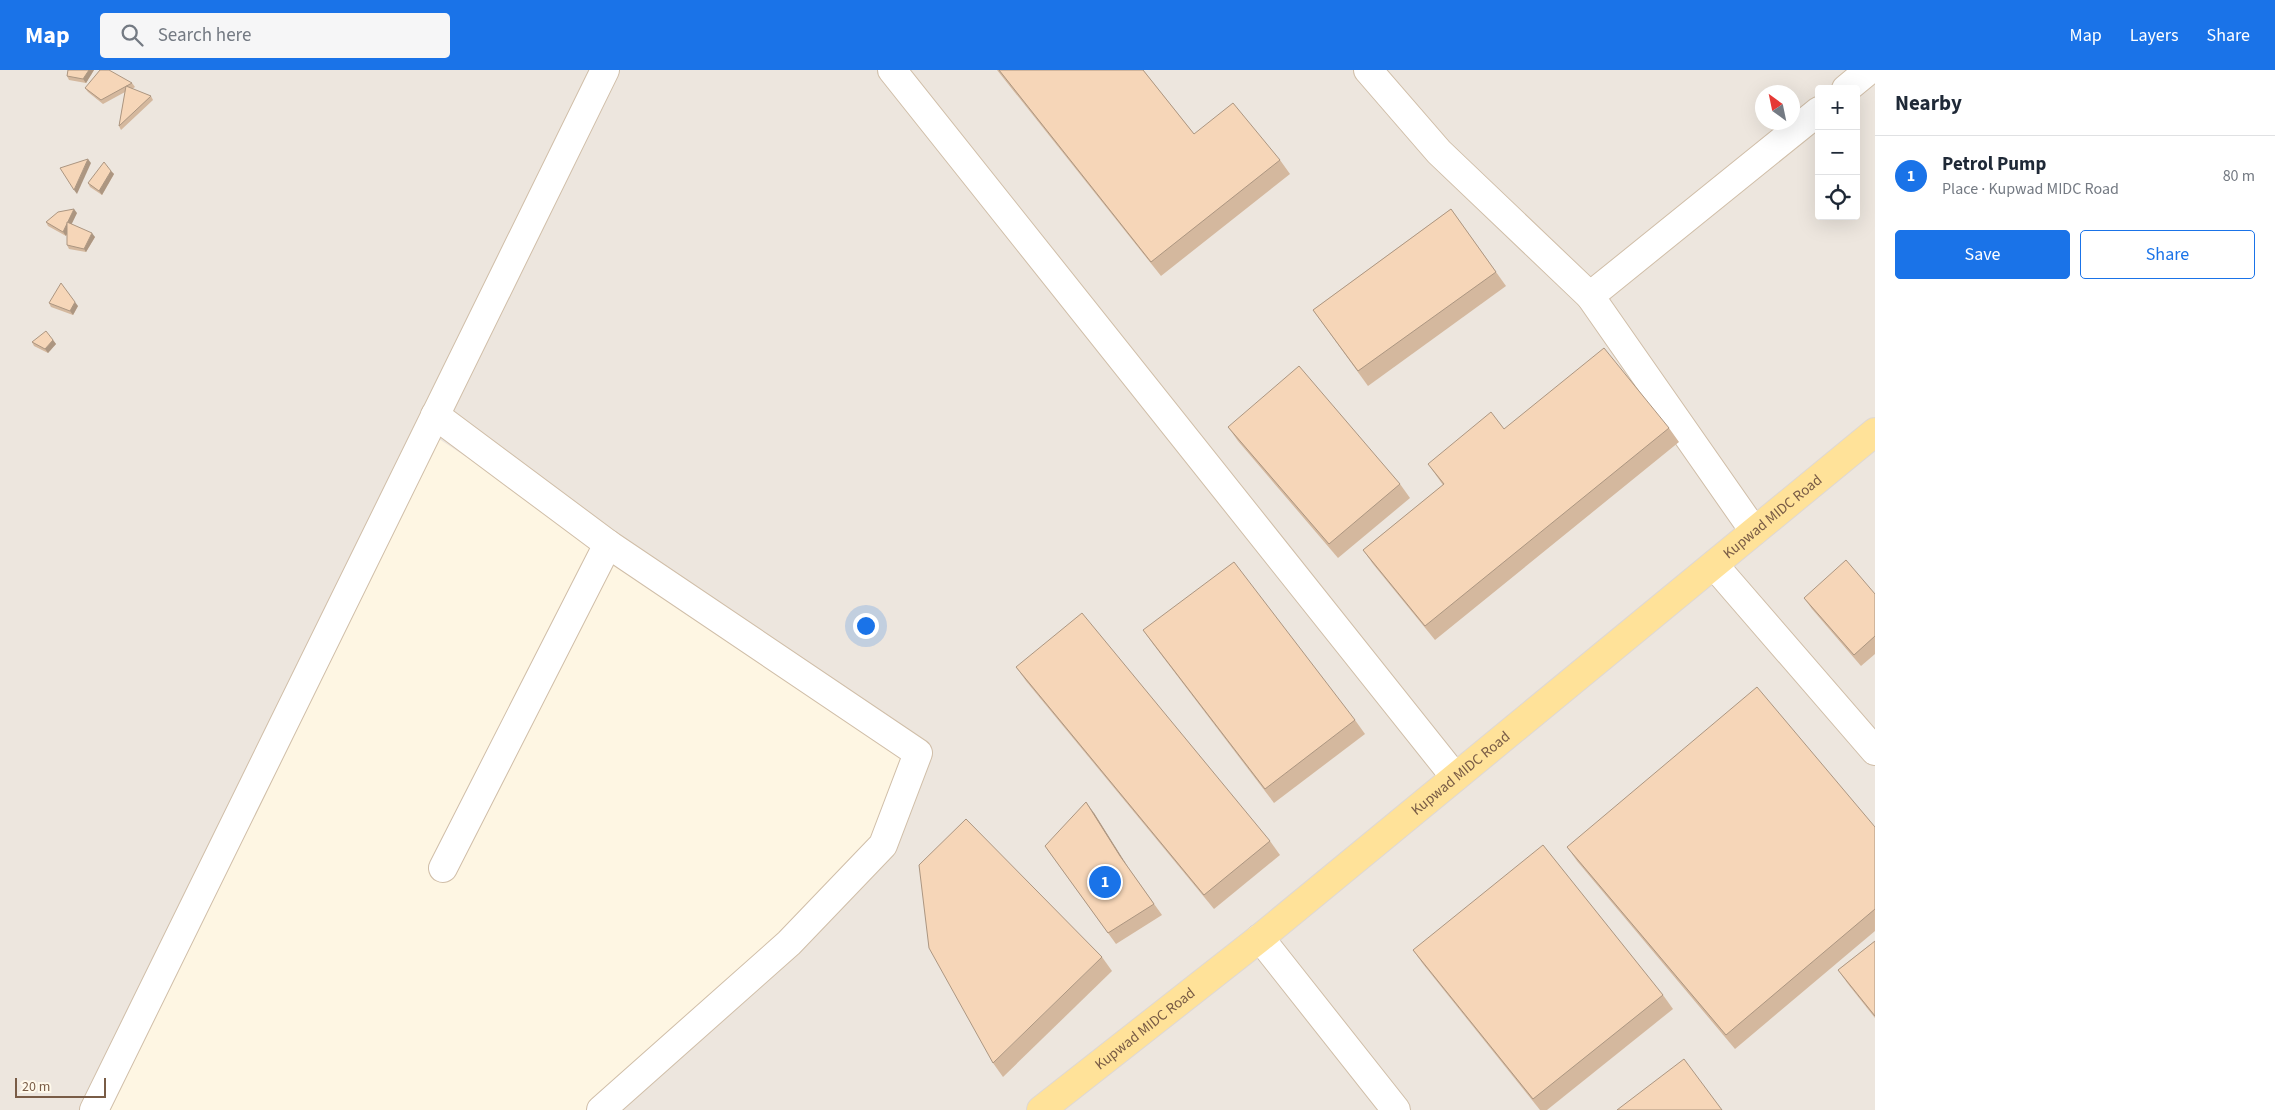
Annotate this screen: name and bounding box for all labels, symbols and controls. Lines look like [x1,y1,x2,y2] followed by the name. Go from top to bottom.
[100,13,450,58] search box
[25,18,70,53] text: Map
[118,21,146,49] icon: search
[158,22,251,49] text: Search here
[2070,23,2102,48] text: Map
[2130,23,2179,48] text: Layers
[2207,23,2250,48] text: Share
[1755,85,1800,130] north arrow
[1815,85,1860,220] map controls
[1815,85,1860,130] button: +
[1895,88,1962,118] text: Nearby
[1815,130,1860,175] button: −
[1942,151,2046,178] text: Petrol Pump
[1907,165,1915,187] text: 1
[2223,165,2255,187] text: 80 m
[1815,175,1860,220] button: locate
[1942,178,2119,200] text: Place · Kupwad MIDC Road
[1895,230,2070,279] button: Save
[2080,230,2255,279] button: Share
[1719,470,1827,564] street label: Kupwad MIDC Road
[853,613,879,639] your location
[1407,727,1515,820] street label: Kupwad MIDC Road
[1089,863,1121,901] pin: 1
[1091,983,1200,1075] street label: Kupwad MIDC Road
[15,1075,106,1098] scale bar
[22,1077,50,1097] text: 20 m

